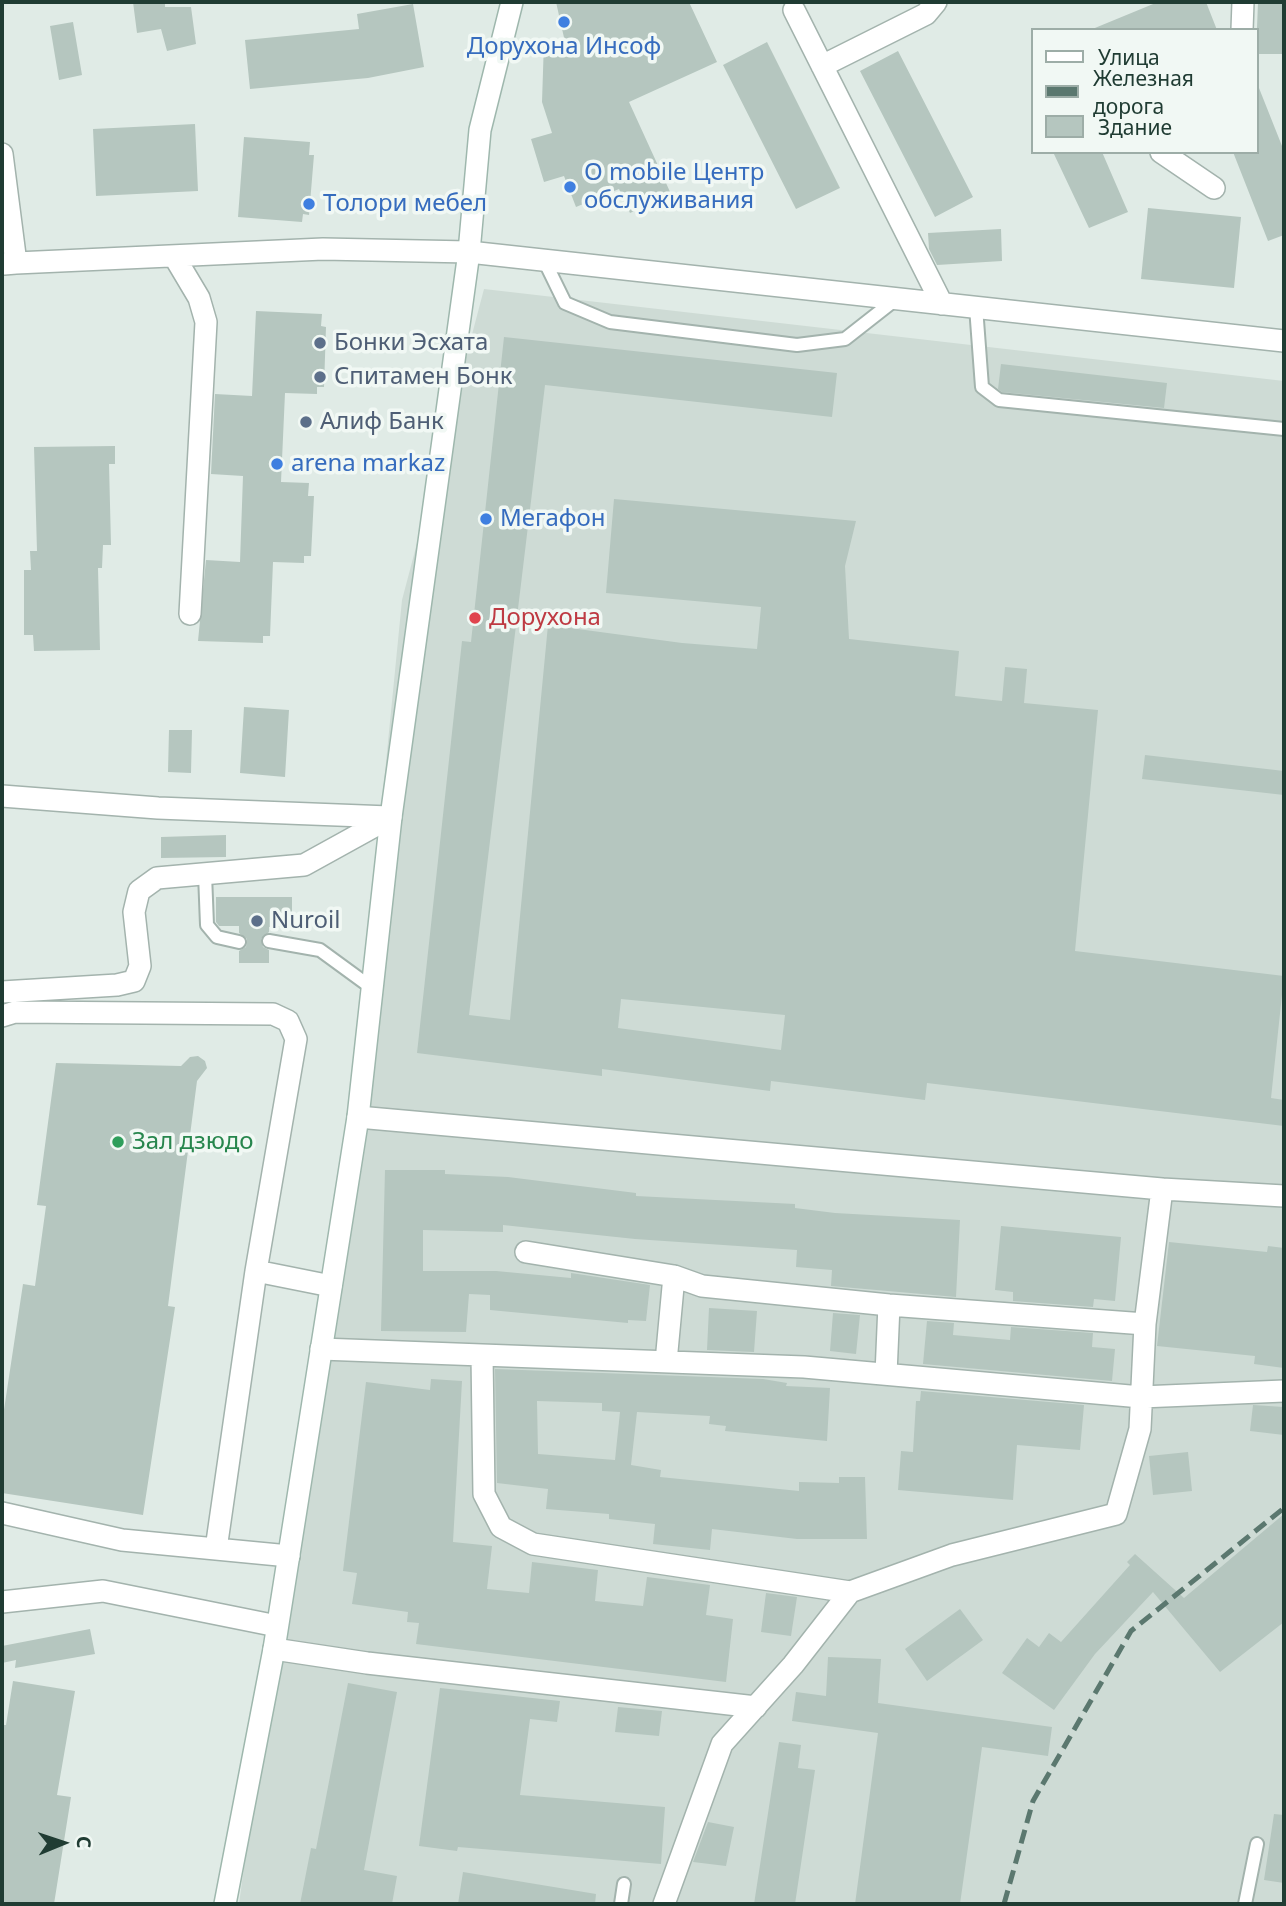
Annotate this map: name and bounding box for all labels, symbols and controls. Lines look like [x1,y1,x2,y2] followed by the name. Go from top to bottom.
[556,14,572,30] marker: Дорухона Инсоф
[1030,28,1258,154] legend
[467,33,661,61] place label: Дорухона Инсоф
[1098,43,1160,71] text: Улица
[1093,64,1194,120] text: Железная дорога
[1098,113,1172,141] text: Здание
[584,159,764,215] place label: O mobile Центр обслуживания
[562,179,578,195] marker: O mobile Центр обслуживания
[323,190,487,218] place label: Толори мебел
[301,196,317,212] marker: Толори мебел
[334,329,488,357] place label: Бонки Эсхата
[312,335,328,351] marker: Бонки Эсхата
[334,363,512,391] place label: Спитамен Бонк
[312,369,328,385] marker: Спитамен Бонк
[320,408,444,436] place label: Алиф Банк
[298,414,314,430] marker: Алиф Банк
[291,450,445,478] place label: arena markaz
[269,456,285,472] marker: arena markaz
[500,505,606,533] place label: Мегафон
[478,511,494,527] marker: Мегафон
[489,604,601,632] place label: Дорухона
[467,610,483,626] marker: Дорухона
[271,907,340,935] place label: Nuroil
[249,913,265,929] marker: Nuroil
[132,1128,254,1156] place label: Зал дзюдо
[110,1134,126,1150] marker: Зал дзюдо
[28,1808,98,1878] north arrow
[71,1836,97,1849] text: С

